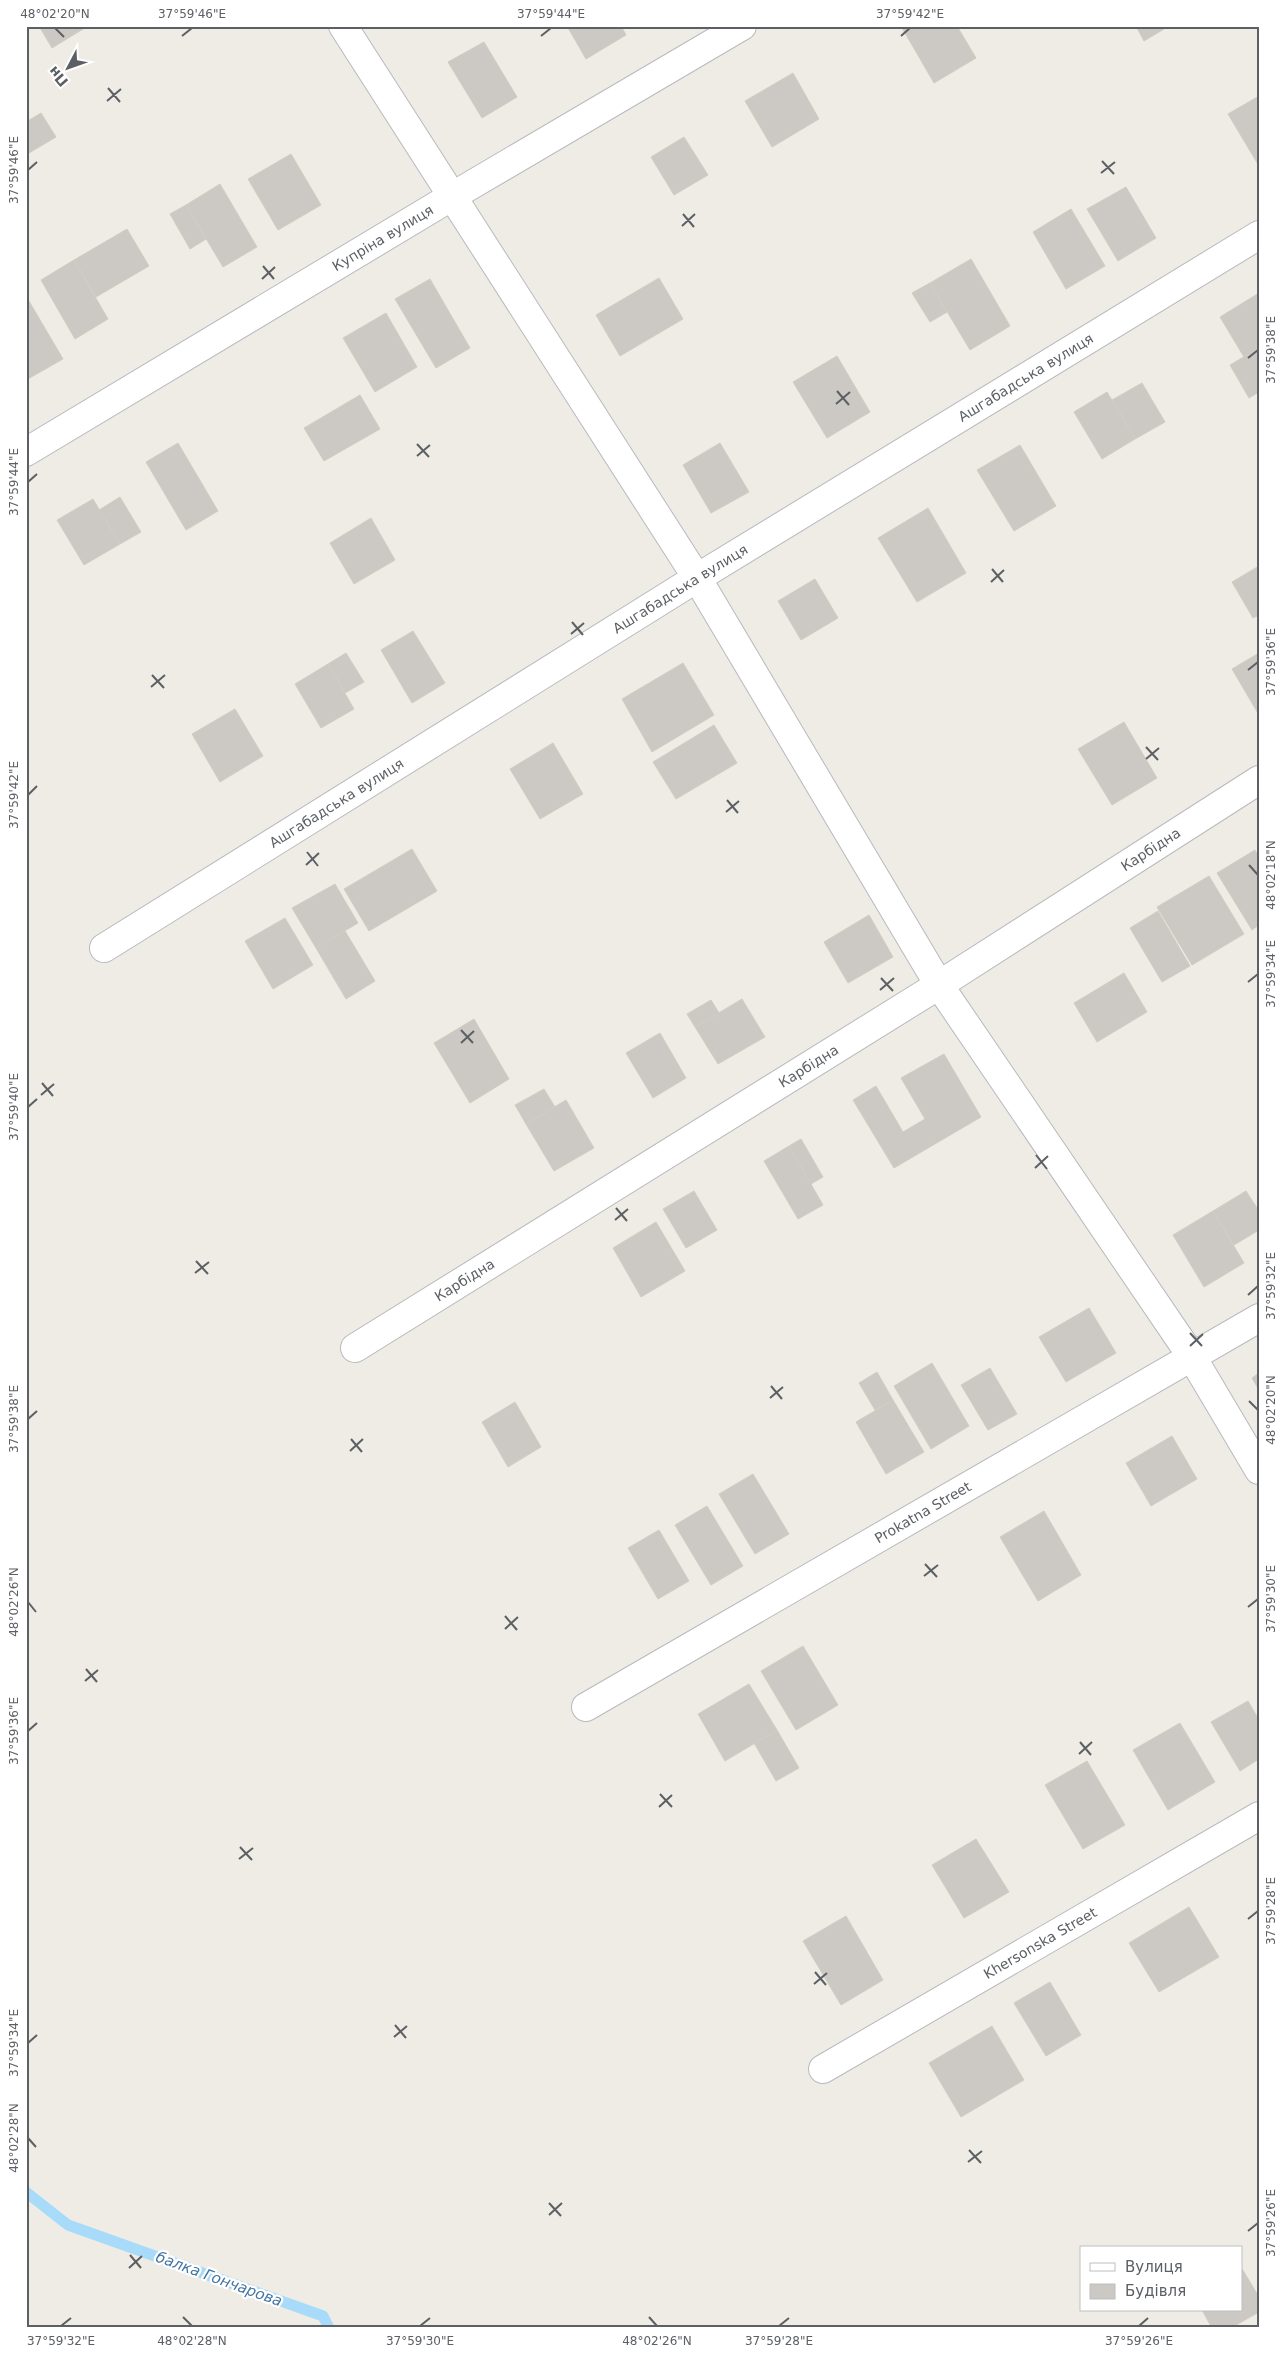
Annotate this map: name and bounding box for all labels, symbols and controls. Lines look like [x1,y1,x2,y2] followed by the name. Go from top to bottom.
[20,7,90,21] text: 48°02'20"N
[158,7,226,21] text: 37°59'46"E
[517,7,585,21] text: 37°59'44"E
[876,7,944,21] text: 37°59'42"E
[42,42,92,92] north arrow
[45,63,71,90] text: Пн
[7,136,21,204] text: 37°59'46"E
[329,202,436,274] street label: Купріна вулиця
[1264,316,1278,384] text: 37°59'38"E
[955,330,1096,425] street label: Ашгабадська вулиця
[7,448,21,516] text: 37°59'44"E
[610,541,750,636] street label: Ашгабадська вулиця
[1264,628,1278,696] text: 37°59'36"E
[266,755,407,851] street label: Ашгабадська вулиця
[7,761,21,829] text: 37°59'42"E
[1118,824,1183,874] street label: Карбідна
[1264,840,1278,910] text: 48°02'18"N
[1264,940,1278,1008] text: 37°59'34"E
[776,1042,841,1091] street label: Карбідна
[7,1073,21,1141] text: 37°59'40"E
[1264,1252,1278,1320] text: 37°59'32"E
[432,1255,497,1304] street label: Карбідна
[1264,1375,1278,1445] text: 48°02'20"N
[7,1385,21,1453] text: 37°59'38"E
[872,1478,974,1546] street label: Prokatna Street
[1264,1565,1278,1633] text: 37°59'30"E
[7,1567,21,1637] text: 48°02'26"N
[7,1697,21,1765] text: 37°59'36"E
[1264,1877,1278,1945] text: 37°59'28"E
[981,1904,1100,1982] street label: Khersonska Street
[7,2009,21,2077] text: 37°59'34"E
[7,2103,21,2173] text: 48°02'28"N
[1264,2189,1278,2257] text: 37°59'26"E
[1080,2246,1242,2312] legend
[153,2248,285,2310] water label: балка Гончарова
[1125,2258,1183,2276] text: Вулиця
[1125,2282,1186,2300] text: Будівля
[27,2334,95,2348] text: 37°59'32"E
[157,2334,227,2348] text: 48°02'28"N
[386,2334,454,2348] text: 37°59'30"E
[622,2334,692,2348] text: 48°02'26"N
[745,2334,813,2348] text: 37°59'28"E
[1105,2334,1173,2348] text: 37°59'26"E

